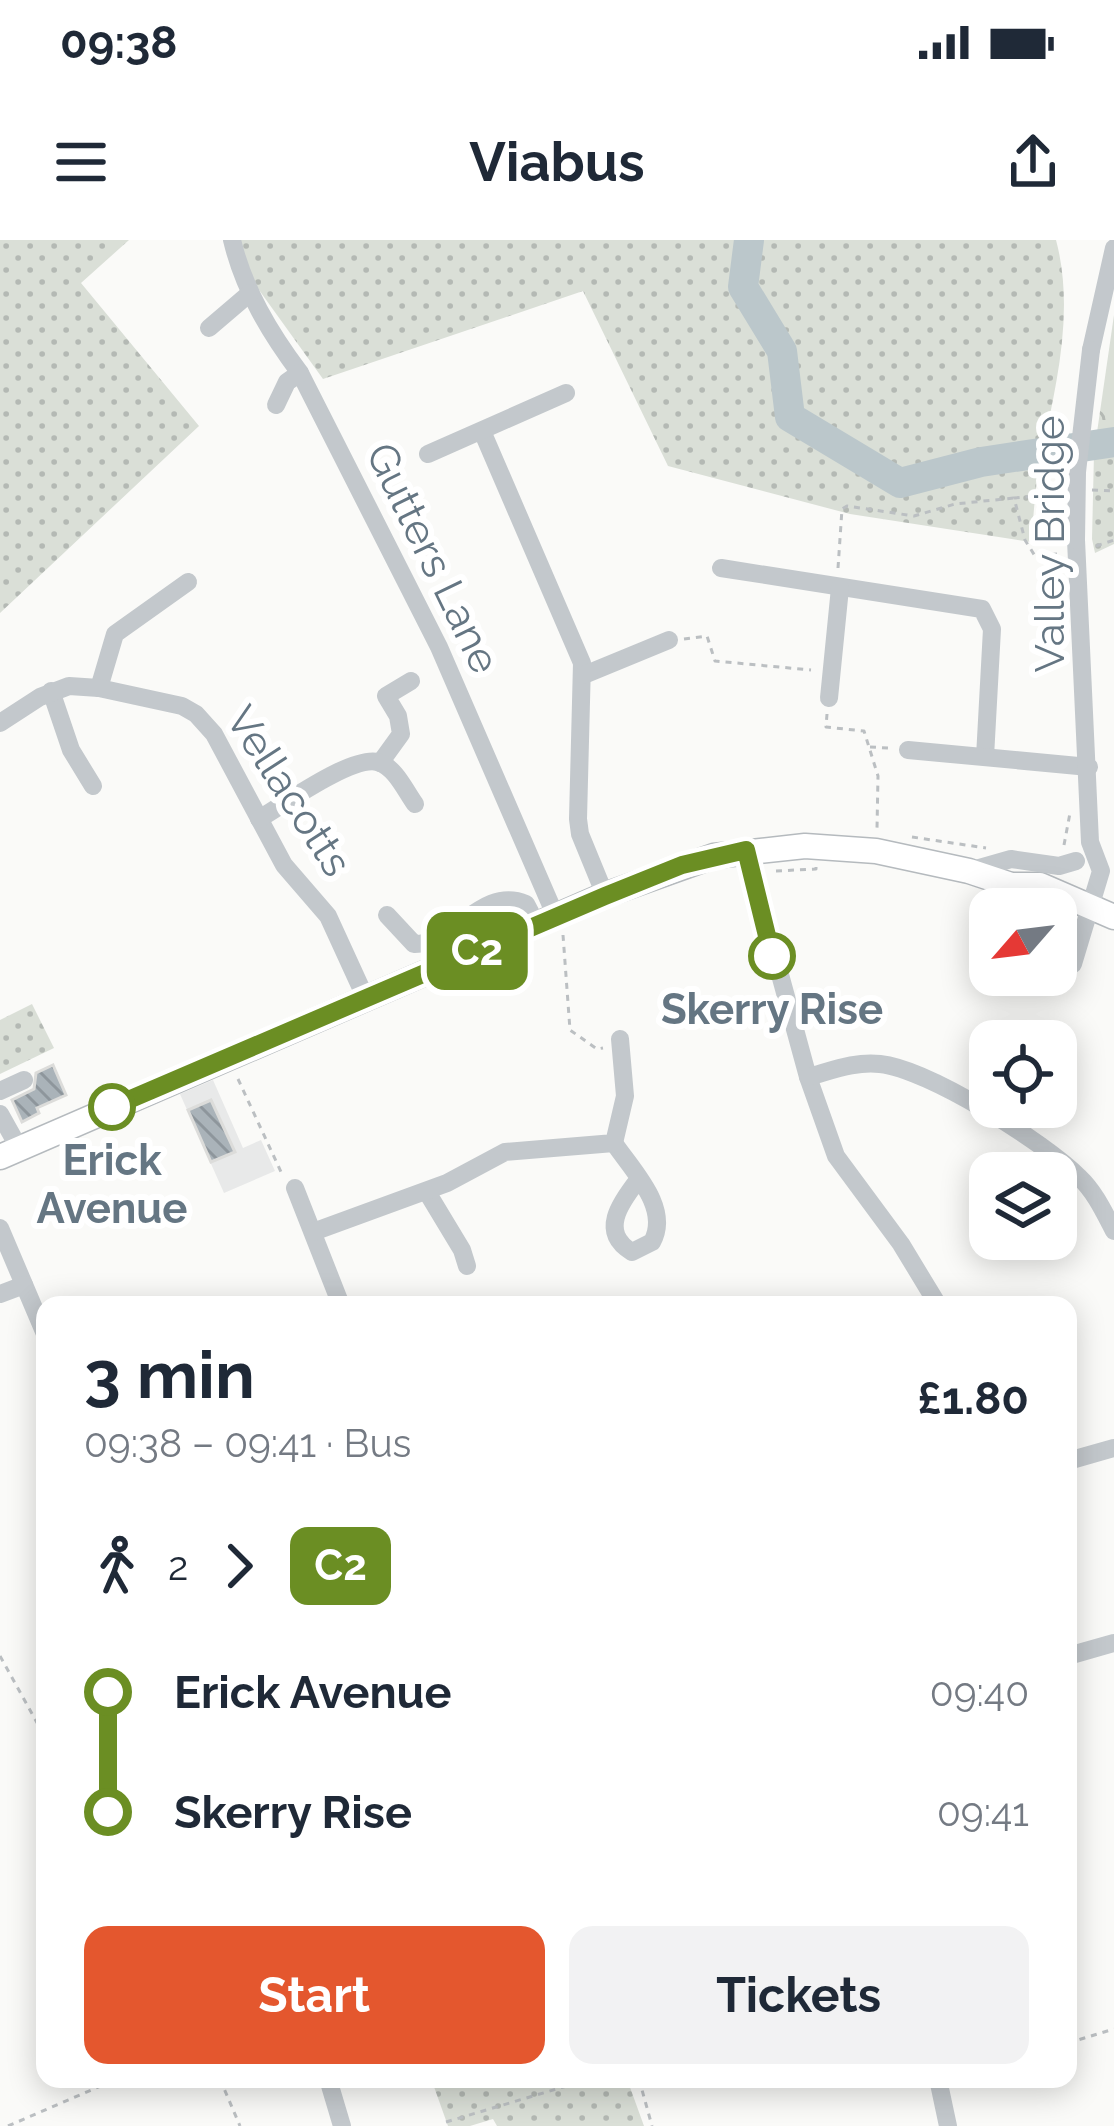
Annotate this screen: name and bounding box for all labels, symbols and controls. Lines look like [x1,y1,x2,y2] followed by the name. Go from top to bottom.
[60,16,178,69] text: 09:38
[48,129,114,195] icon: menu
[1000,129,1066,195] icon: share
[469,130,645,194] text: Viabus
[1025,415,1074,673] street label: Valley Bridge
[356,435,510,681] street label: Gutters Lane
[216,697,362,885] street label: Vellacotts
[969,888,1077,996] north arrow
[969,888,1077,1260] map controls
[423,912,531,990] line badge: C2
[451,926,503,975] text: C2
[750,934,794,978] marker: Skerry Rise
[661,985,883,1034] place label: Skerry Rise
[969,1020,1077,1128] button: locate
[90,1085,134,1129] marker: Erick Avenue
[37,1136,187,1233] place label: Erick Avenue
[969,1152,1077,1260] button: layers
[84,1336,255,1413] text: 3 min
[917,1372,1029,1425] text: £1.80
[84,1420,411,1466] text: 09:38 – 09:41 · Bus
[84,1533,150,1599] icon: walk
[206,1533,272,1599] icon: forward
[314,1541,367,1590] text: C2
[168,1543,188,1589] text: 2
[174,1666,451,1719] text: Erick Avenue
[930,1669,1029,1715] text: 09:40
[174,1786,412,1839] text: Skerry Rise
[937,1789,1029,1835] text: 09:41
[84,1926,545,2064] button: Start
[569,1926,1029,2064] button: Tickets

